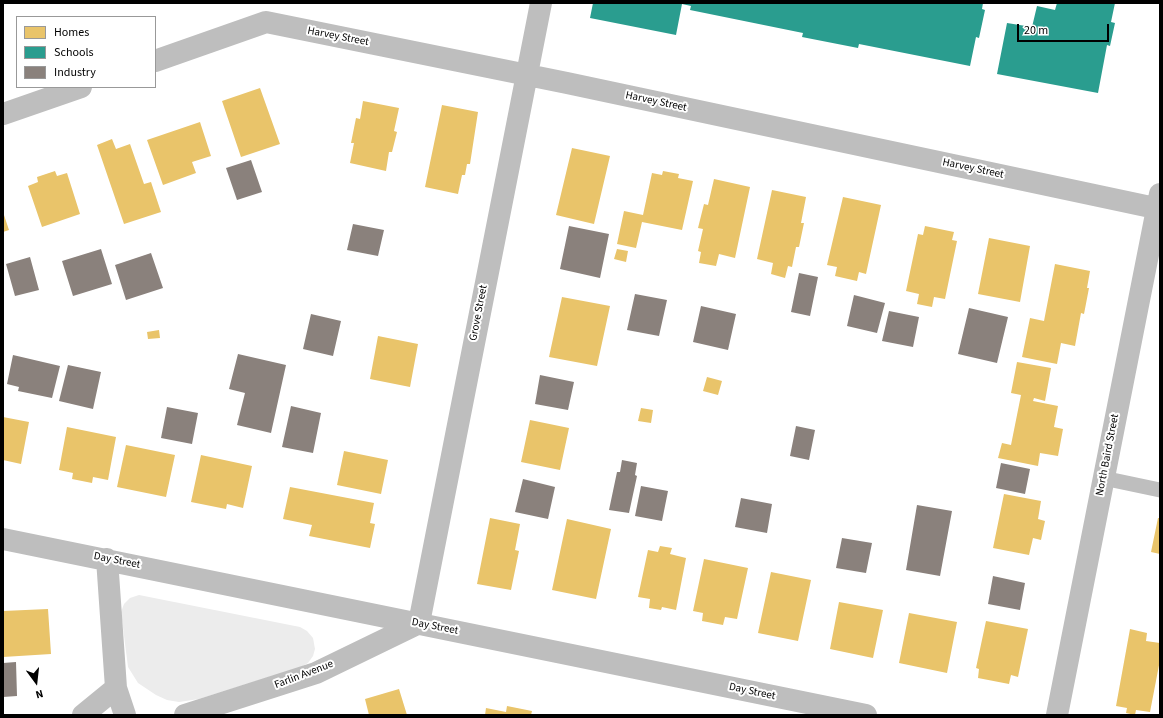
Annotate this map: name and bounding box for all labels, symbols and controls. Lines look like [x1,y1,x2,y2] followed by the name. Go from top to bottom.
[16,16,156,88] legend
[1019,16,1111,42] scale bar
[1024,22,1048,39] text: 20 m
[54,24,89,41] text: Homes
[306,25,370,49] street label: Harvey Street
[54,44,94,61] text: Schools
[54,64,96,81] text: Industry
[624,89,688,115] street label: Harvey Street
[941,156,1005,182] street label: Harvey Street
[467,284,491,342] street label: Grove Street
[1094,413,1122,497] street label: North Baird Street
[93,550,141,572] street label: Day Street
[411,616,459,638] street label: Day Street
[273,658,335,692] street label: Farlin Avenue
[16,662,56,702] north arrow
[728,681,776,703] street label: Day Street
[34,686,45,702] text: N

